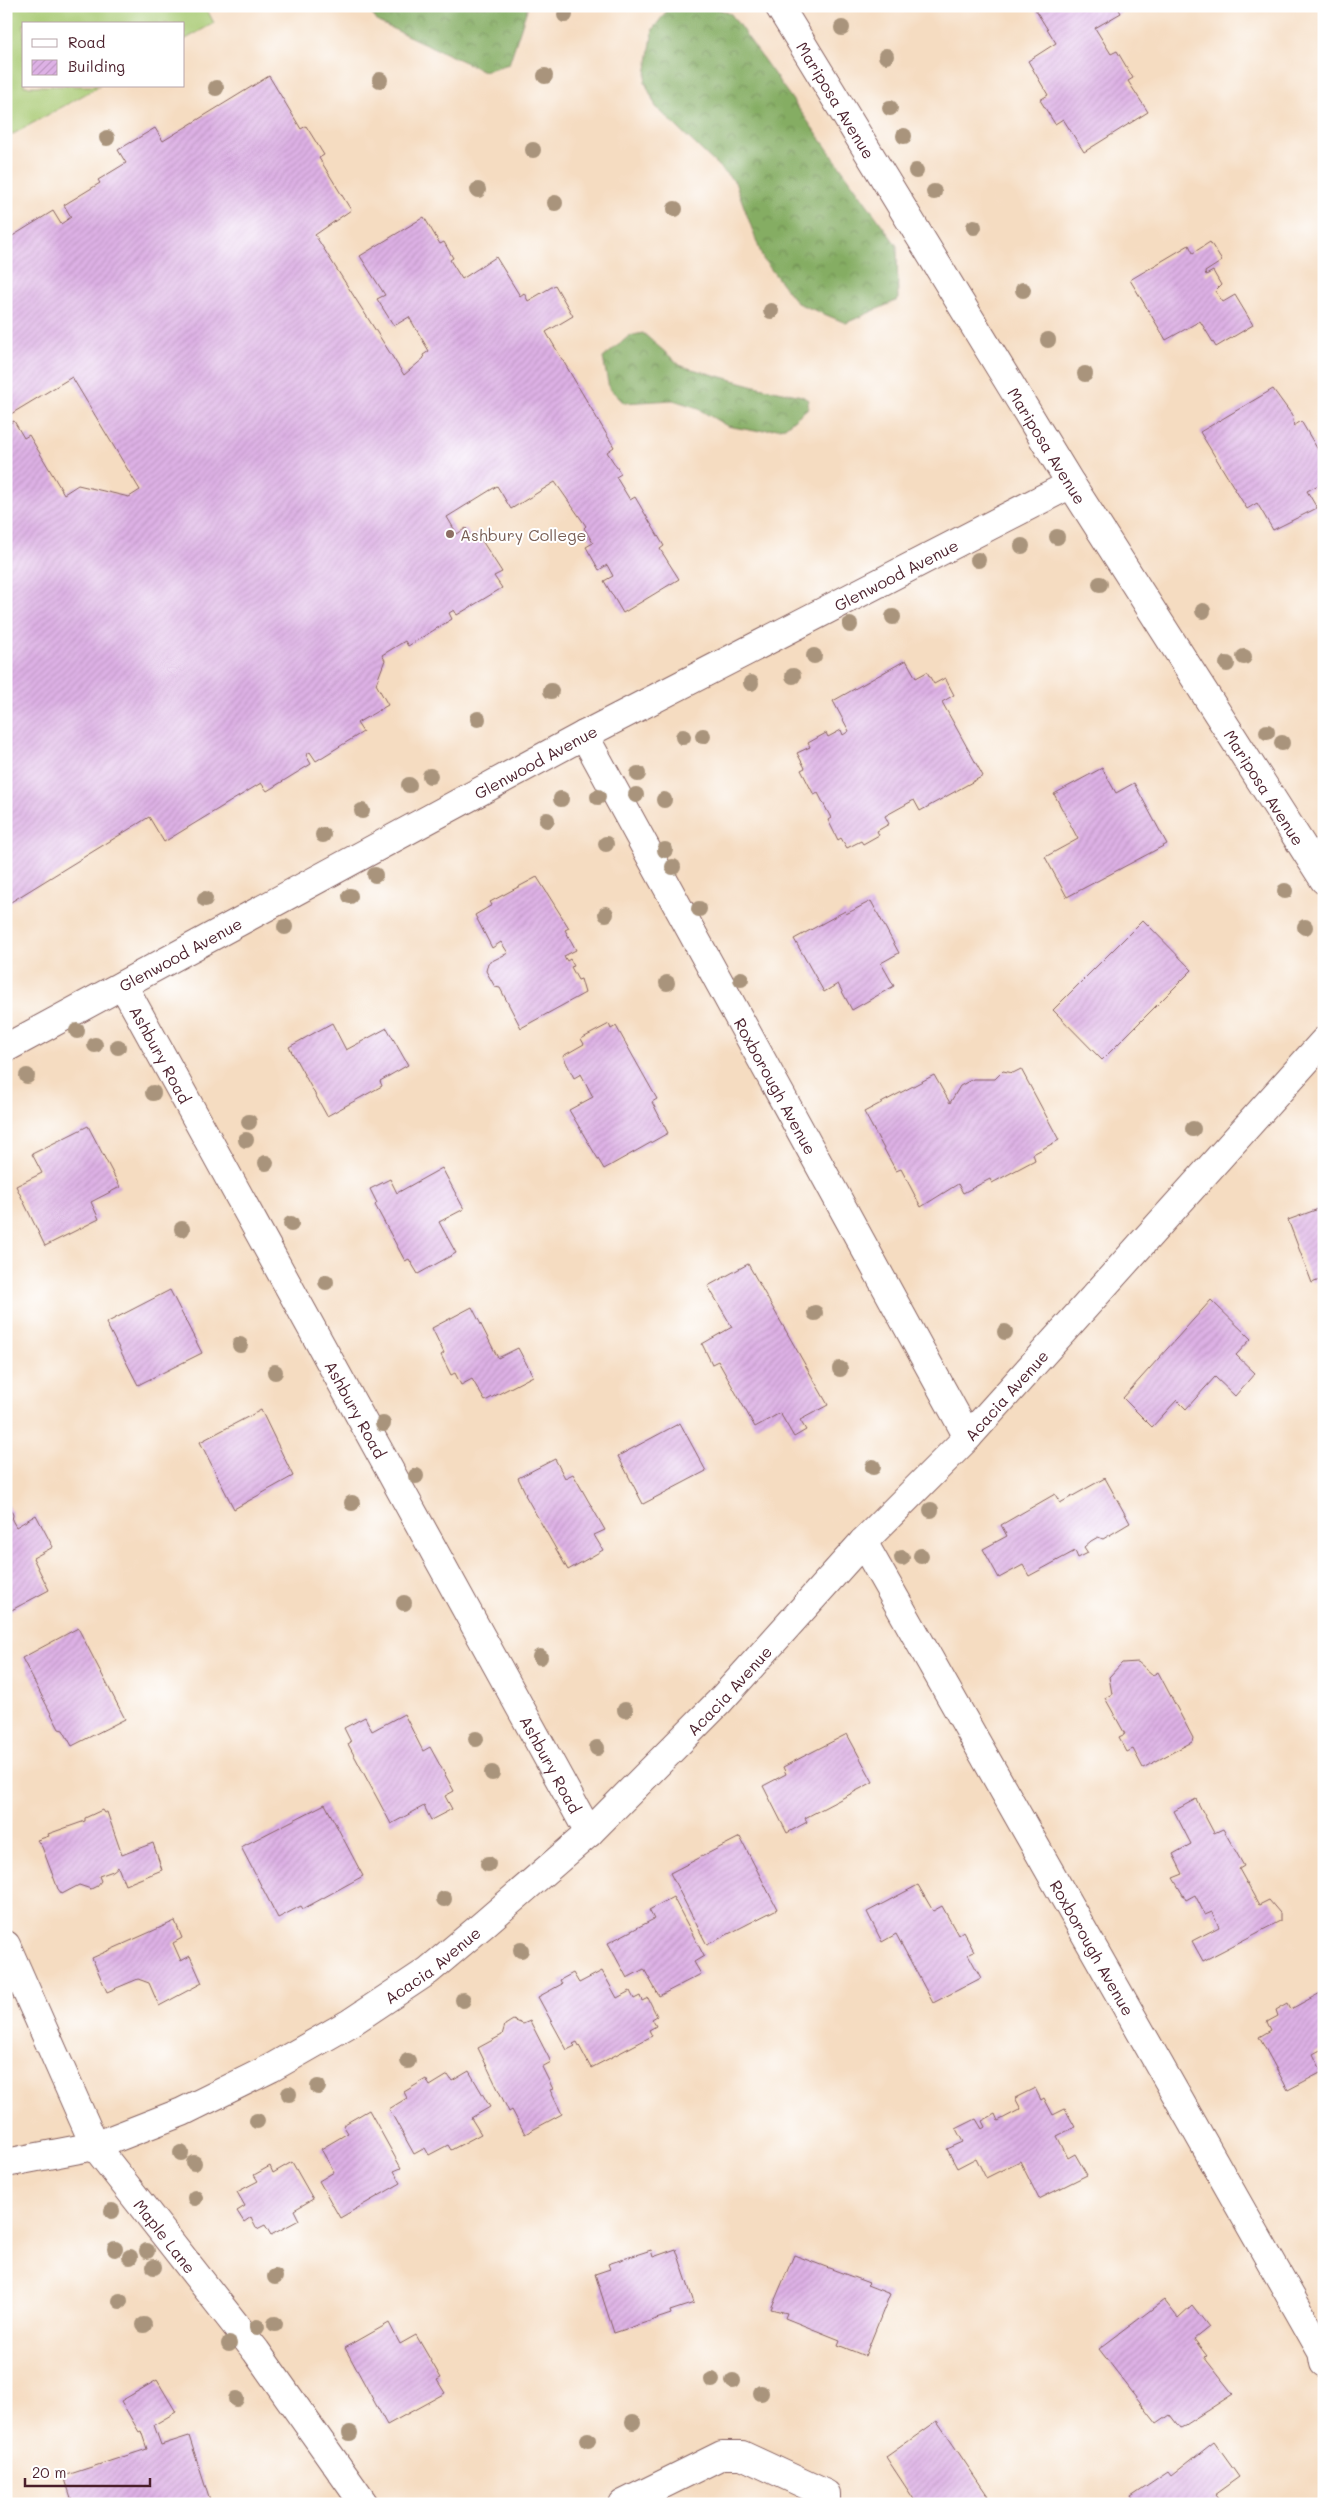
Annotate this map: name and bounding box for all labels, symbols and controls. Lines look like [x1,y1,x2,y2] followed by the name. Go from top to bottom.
[22,22,185,88] legend
[68,32,105,52] text: Road
[793,38,880,162] street label: Mariposa Avenue
[68,56,125,76] text: Building
[1004,383,1091,508] street label: Mariposa Avenue
[460,524,586,545] place label: Ashbury College
[444,528,456,540] marker: Ashbury College
[830,534,961,615] street label: Glenwood Avenue
[470,720,600,803] street label: Glenwood Avenue
[1220,725,1309,849] street label: Mariposa Avenue
[115,912,245,996] street label: Glenwood Avenue
[126,1002,196,1107] street label: Ashbury Road
[730,1014,822,1158] street label: Roxborough Avenue
[960,1345,1052,1445] street label: Acacia Avenue
[321,1357,391,1462] street label: Ashbury Road
[682,1641,776,1739] street label: Acacia Avenue
[516,1712,586,1817] street label: Ashbury Road
[1046,1876,1140,2019] street label: Roxborough Avenue
[380,1921,484,2008] street label: Acacia Avenue
[130,2194,201,2277] street label: Maple Lane
[25,2455,150,2487] scale bar
[32,2462,66,2482] text: 20 m

